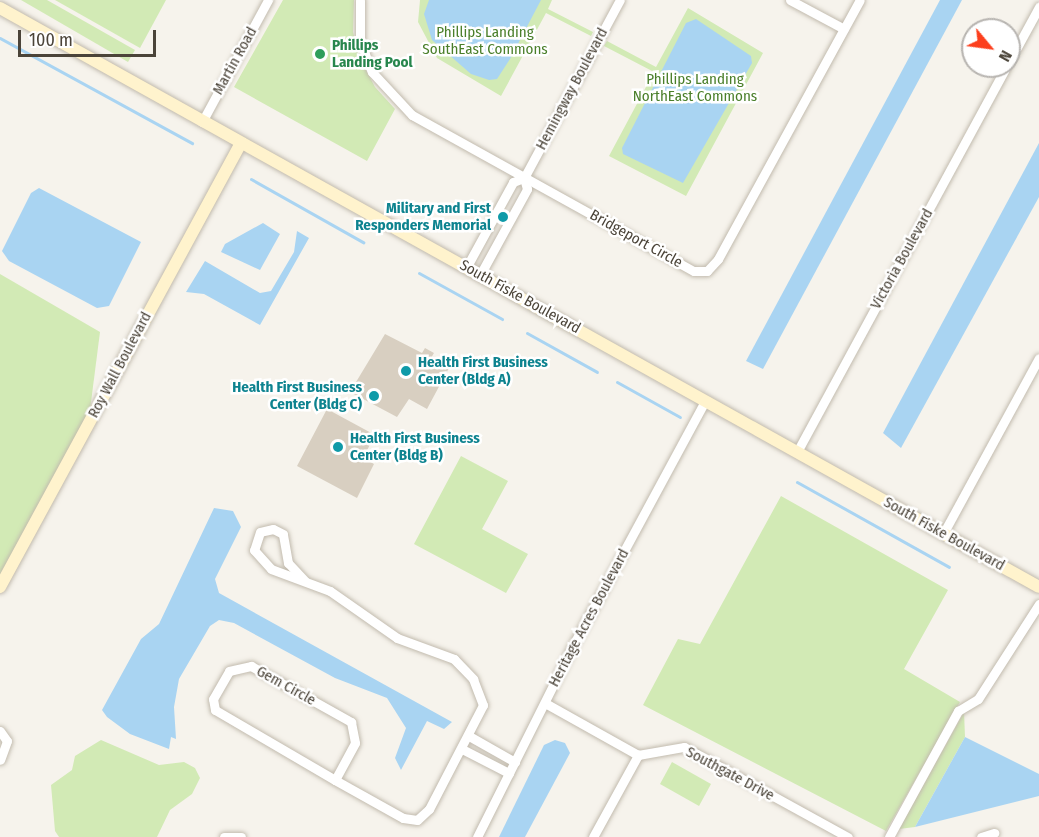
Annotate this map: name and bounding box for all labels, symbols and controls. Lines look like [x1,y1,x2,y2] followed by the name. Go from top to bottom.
[21,18,159,56] scale bar
[961,18,1021,78] north arrow
[422,23,548,58] park label: Phillips Landing SouthEast Commons
[209,24,261,98] street label: Martin Road
[532,25,612,153] street label: Hemingway Boulevard
[29,29,73,51] text: 100 m
[332,36,413,71] place label: Phillips Landing Pool
[313,47,327,61] marker: Phillips Landing Pool
[995,47,1016,65] text: N
[633,70,757,105] park label: Phillips Landing NorthEast Commons
[355,199,491,234] place label: Military and First Responders Memorial
[587,206,685,272] street label: Bridgeport Circle
[867,206,937,312] street label: Victoria Boulevard
[496,210,510,224] marker: Military and First Responders Memorial
[456,256,584,338] street label: South Fiske Boulevard
[85,309,155,421] street label: Roy Wall Boulevard
[418,353,548,388] place label: Health First Business Center (Bldg A)
[399,364,413,378] marker: Health First Business Center (Bldg A)
[232,378,362,413] place label: Health First Business Center (Bldg C)
[367,389,381,403] marker: Health First Business Center (Bldg C)
[350,429,480,464] place label: Health First Business Center (Bldg B)
[331,440,345,454] marker: Health First Business Center (Bldg B)
[880,493,1008,575] street label: South Fiske Boulevard
[545,546,633,690] street label: Heritage Acres Boulevard
[253,662,319,710] street label: Gem Circle
[683,743,777,805] street label: Southgate Drive

